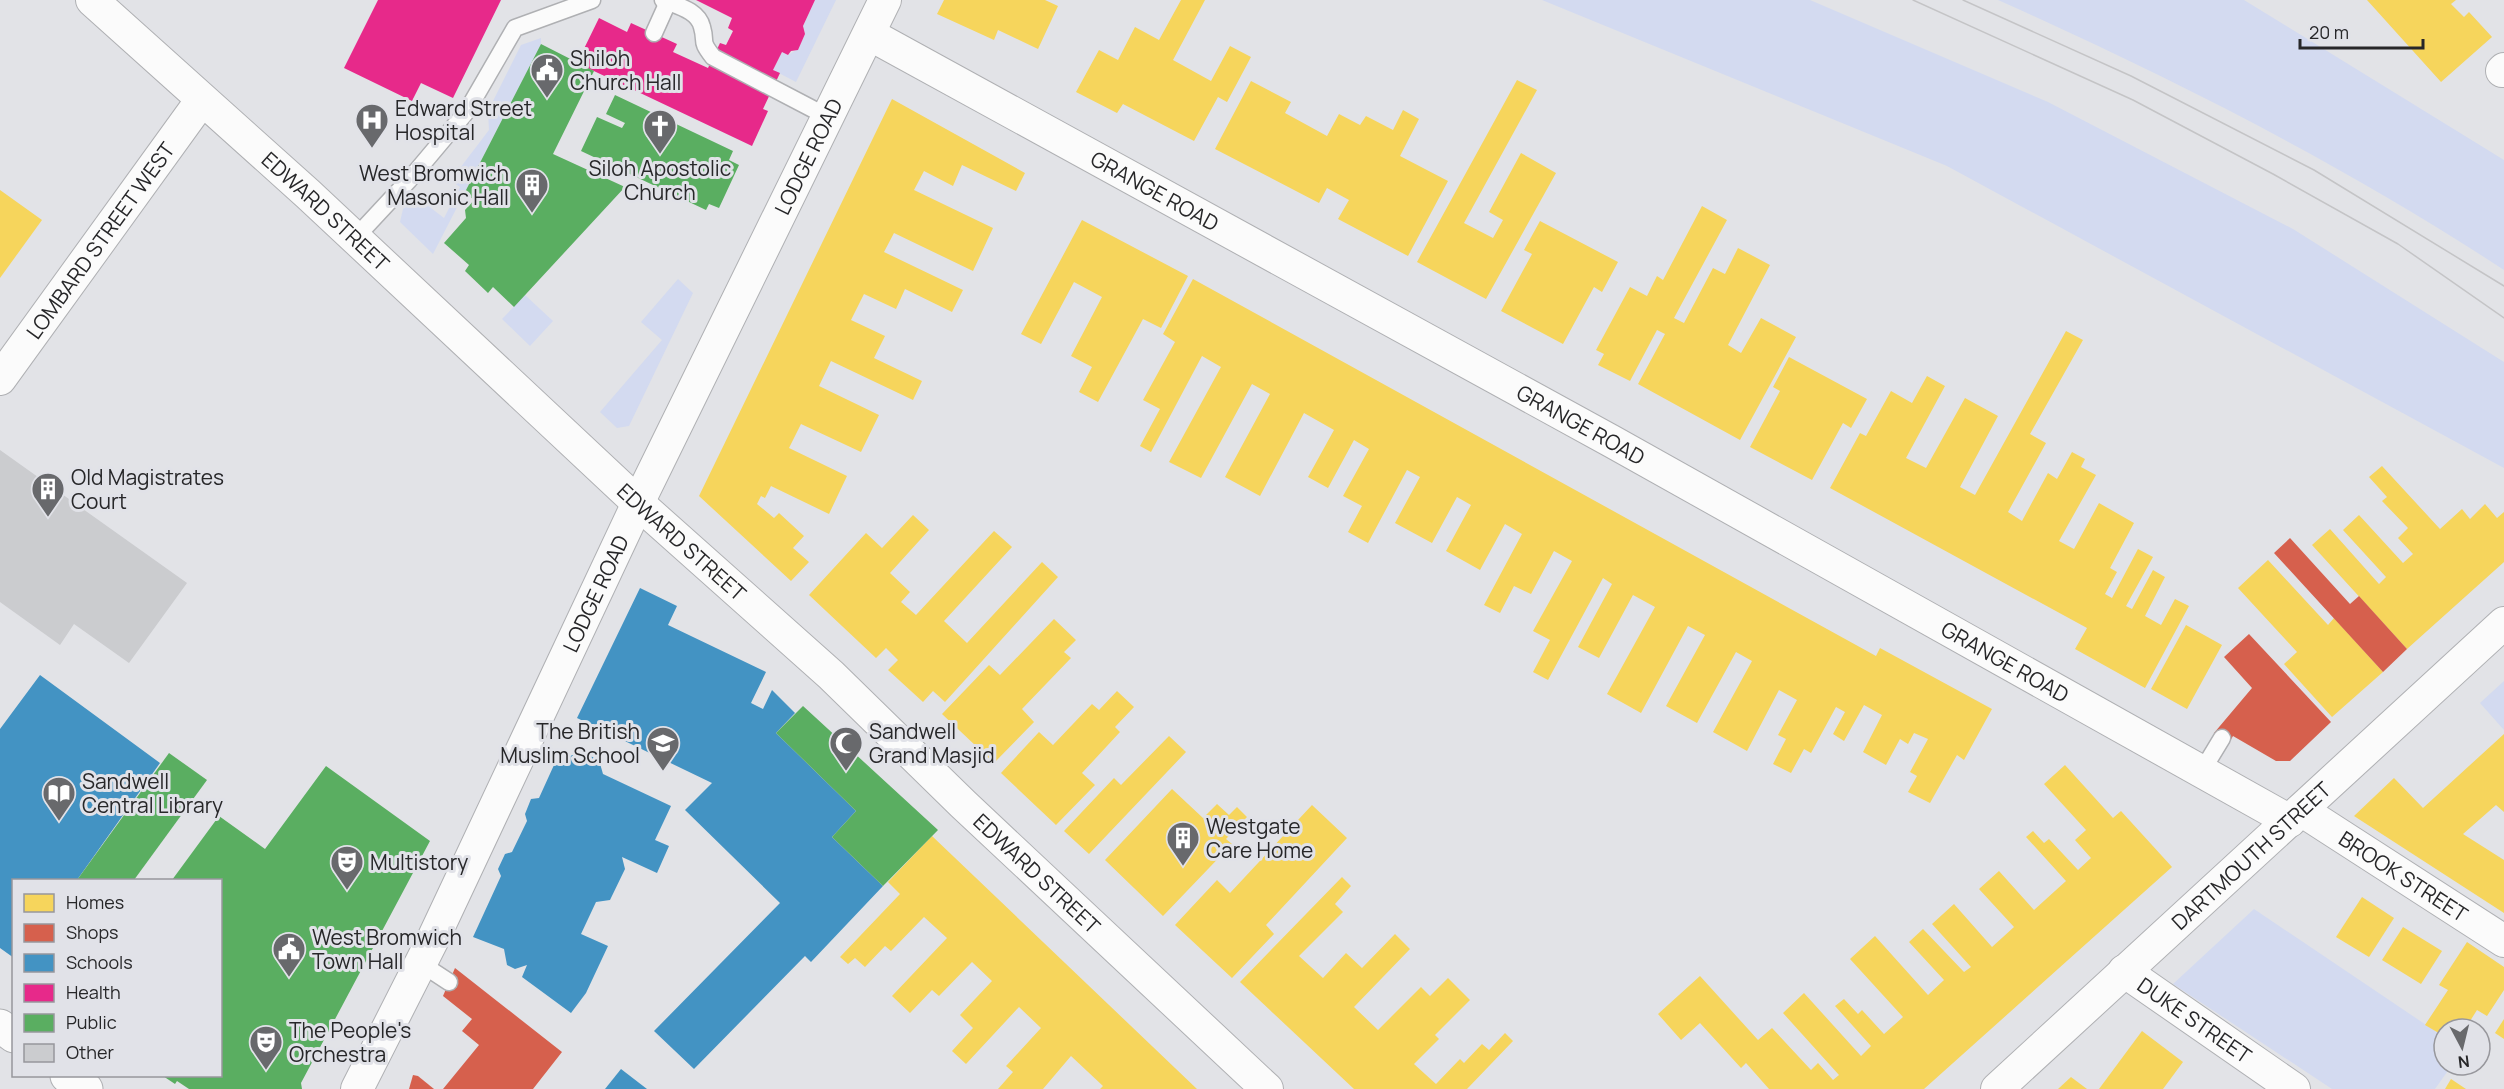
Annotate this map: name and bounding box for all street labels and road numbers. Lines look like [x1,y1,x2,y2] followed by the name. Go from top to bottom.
[768,94,849,219] street label: LODGE ROAD
[20,136,181,344] street label: LOMBARD STREET WEST
[1086,144,1224,237] street label: GRANGE ROAD
[256,145,396,277] street label: EDWARD STREET
[1512,378,1650,471] street label: GRANGE ROAD
[611,477,753,607] street label: EDWARD STREET
[556,530,635,656] street label: LODGE ROAD
[1936,615,2074,709] street label: GRANGE ROAD
[2165,775,2337,936] street label: DARTMOUTH STREET
[968,807,1107,940] street label: EDWARD STREET
[2334,824,2474,928] street label: BROOK STREET
[2132,971,2258,1070] street label: DUKE STREET

